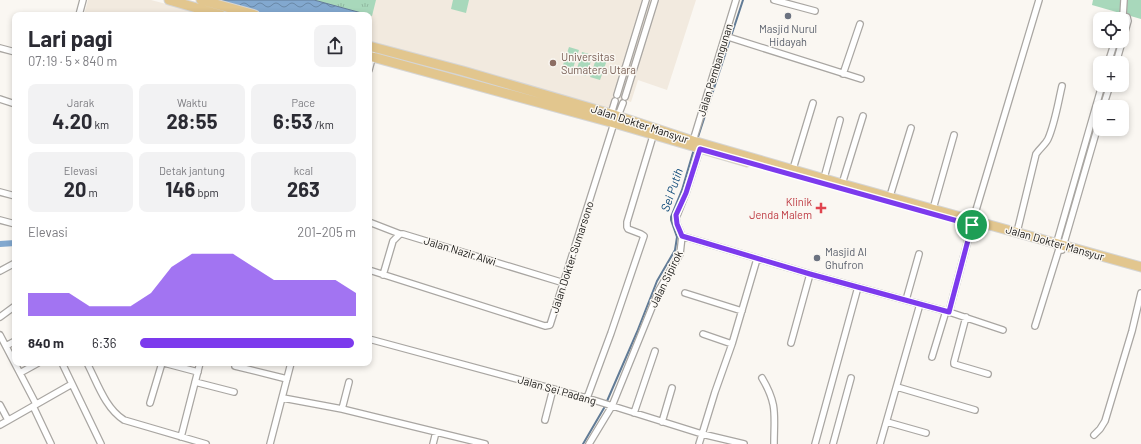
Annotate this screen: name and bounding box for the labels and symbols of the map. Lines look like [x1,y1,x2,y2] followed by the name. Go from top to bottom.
[783,11,793,21] marker: Masjid Nurul Hidayah
[694,22,735,118] street label: Jalan Pembangunan
[759,22,817,48] place label: Masjid Nurul Hidayah
[561,50,636,76] place label: Universitas Sumatera Utara
[548,58,558,68] marker: Universitas Sumatera Utara
[590,102,691,145] street label: Jalan Dokter Mansyur
[657,166,685,213] water label: Sei Putih
[749,195,812,221] place label: Klinik Jenda Malem
[547,199,596,314] street label: Jalan Dokter Sumarsono
[815,202,827,214] marker: Klinik Jenda Malem
[955,208,989,242] pin
[1004,222,1106,263] street label: Jalan Dokter Mansyur
[422,233,498,268] street label: Jalan Nazir Alwi
[825,245,867,271] place label: Masjid Al Ghufron
[646,248,685,309] street label: Jalan Sipirok
[812,253,822,263] marker: Masjid Al Ghufron
[516,372,598,407] street label: Jalan Sei Padang

